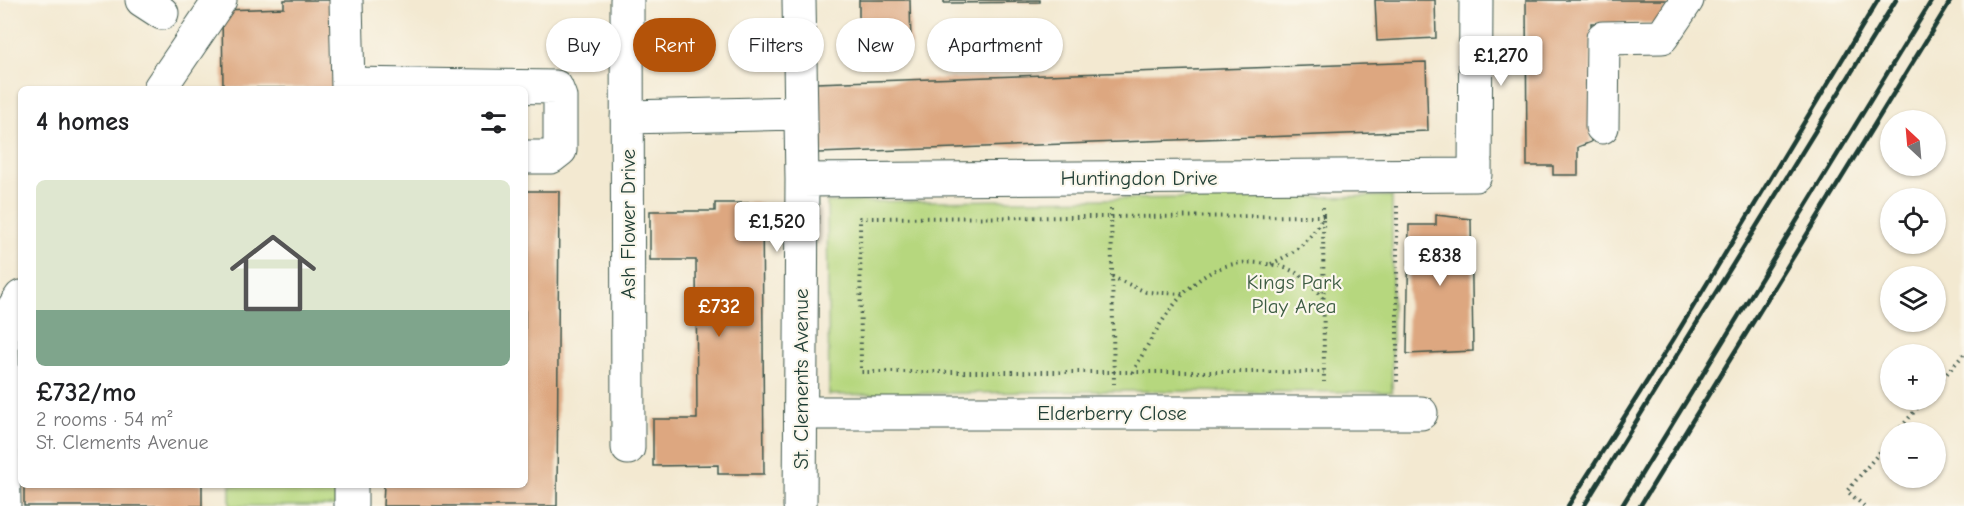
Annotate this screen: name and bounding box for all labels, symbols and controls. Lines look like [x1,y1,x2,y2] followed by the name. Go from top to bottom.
[546,18,621,72] chip: Buy
[633,18,716,72] chip: Rent
[728,18,824,72] chip: Filters
[836,18,915,72] chip: New
[927,18,1063,72] chip: Apartment
[1452,36,1550,87] pin: £1,270
[1473,44,1529,67] text: £1,270
[477,106,510,139] icon: filters
[36,107,129,137] text: 4 homes
[1880,110,1946,176] north arrow
[1880,110,1946,488] map controls
[616,149,640,299] street label: Ash Flower Drive
[1060,166,1218,190] street label: Huntingdon Drive
[1880,188,1946,254] button: locate
[728,202,826,253] pin: £1,520
[749,210,805,233] text: £1,520
[219,219,327,327] icon: home
[1404,236,1476,287] pin: £838
[1418,244,1462,267] text: £838
[1880,266,1946,332] button: layers
[1246,270,1342,318] park label: Kings Park Play Area
[683,287,755,338] pin: £732
[789,288,813,470] street label: St. Clements Avenue
[698,295,740,318] text: £732
[1880,344,1946,410] button: +
[36,378,136,408] text: £732/mo
[1037,401,1187,425] street label: Elderberry Close
[36,408,172,431] text: 2 rooms · 54 m²
[1880,422,1946,488] button: −
[36,431,208,454] text: St. Clements Avenue

